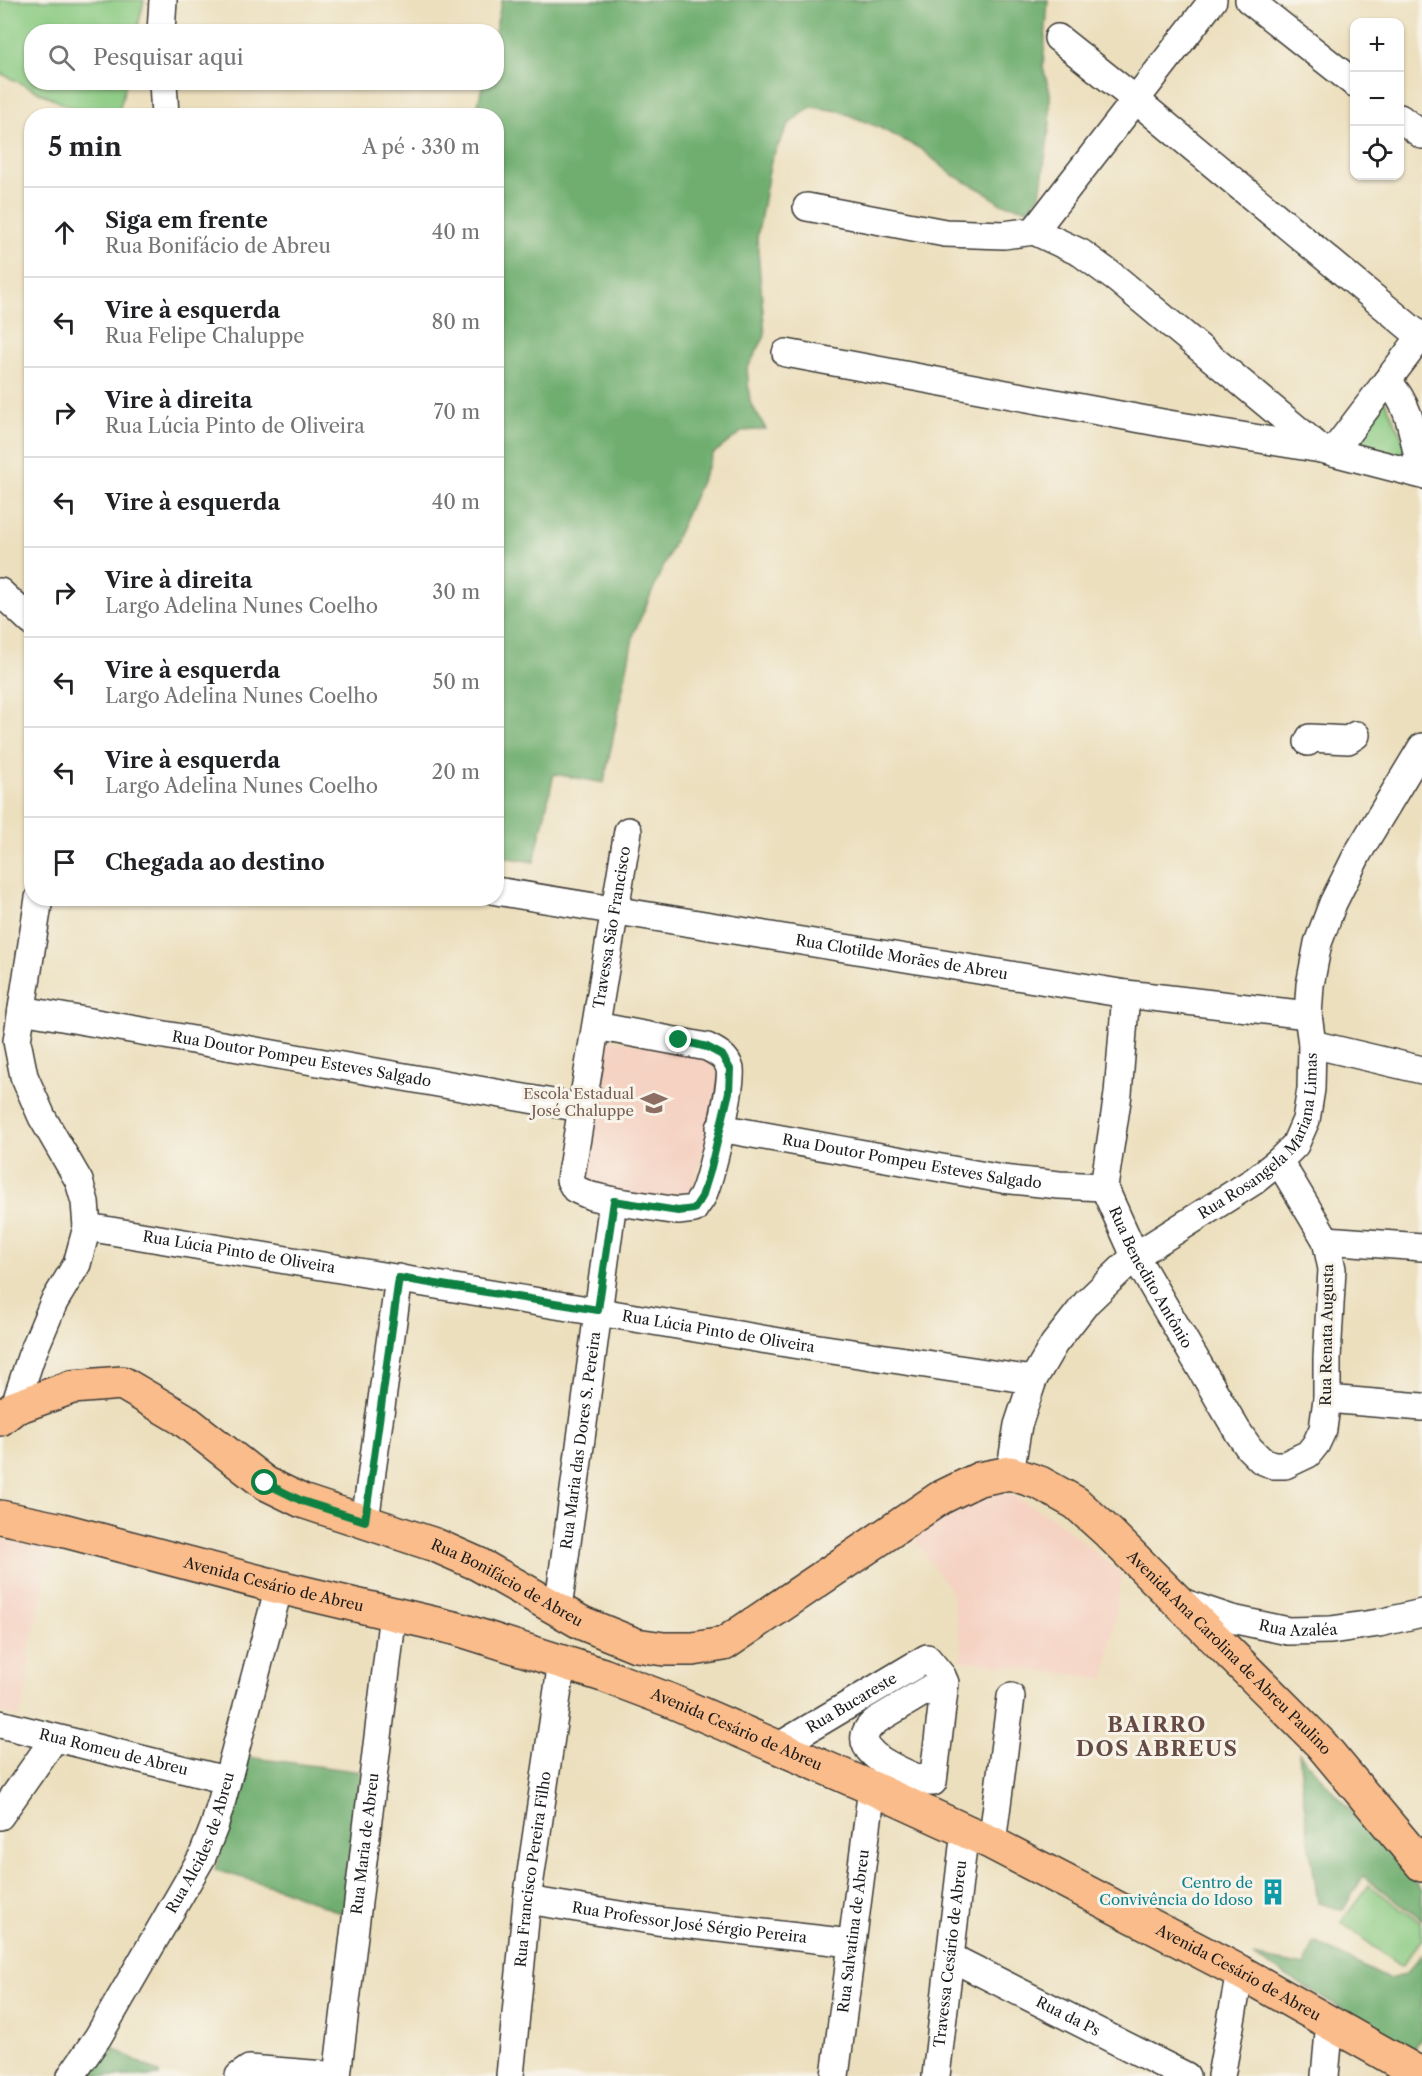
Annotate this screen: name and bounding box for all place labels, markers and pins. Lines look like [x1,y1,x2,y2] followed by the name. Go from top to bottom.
[523,1084,635,1120] place label: Escola Estadual José Chaluppe
[639,1088,669,1118] school or university icon: Escola Estadual José Chaluppe
[1099,1873,1253,1909] place label: Centro de Convivência do Idoso
[1258,1877,1288,1907] building icon: Centro de Convivência do Idoso

